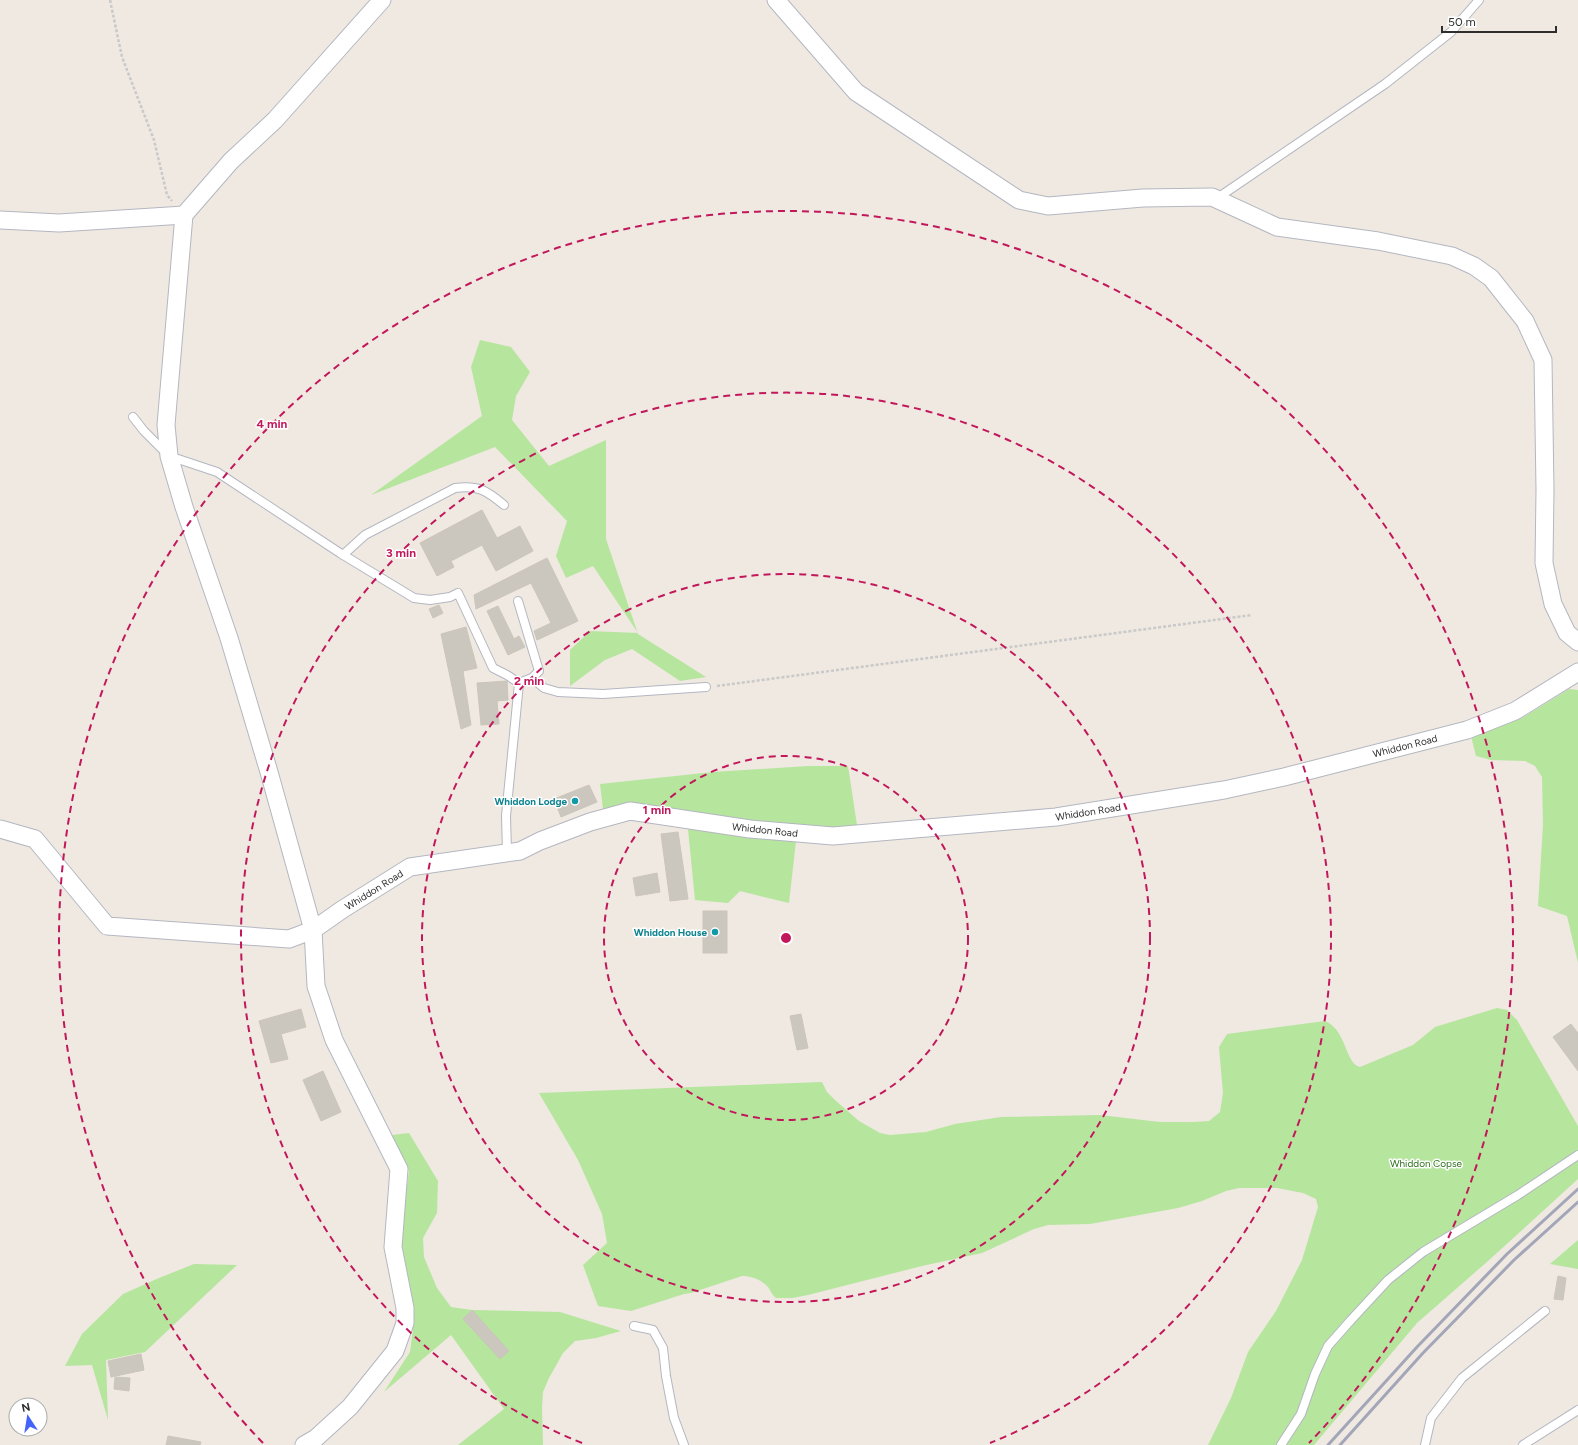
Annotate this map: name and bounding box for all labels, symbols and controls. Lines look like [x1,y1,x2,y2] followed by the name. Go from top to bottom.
[1442,8,1556,34] scale bar
[1448,15,1476,29] text: 50 m
[257,417,288,431] text: 4 min
[386,546,416,560] text: 3 min
[514,674,544,688] text: 2 min
[1371,732,1439,760] street label: Whiddon Road
[494,795,567,808] place label: Whiddon Lodge
[570,796,580,806] marker: Whiddon Lodge
[1054,800,1122,824] street label: Whiddon Road
[643,803,671,817] text: 1 min
[731,820,799,840] street label: Whiddon Road
[343,867,406,913] street label: Whiddon Road
[634,926,707,939] place label: Whiddon House
[710,927,720,937] marker: Whiddon House
[779,931,793,945] centre of rings
[1390,1157,1463,1170] park label: Whiddon Copse
[8,1397,48,1437] north arrow
[21,1400,32,1415] text: N

